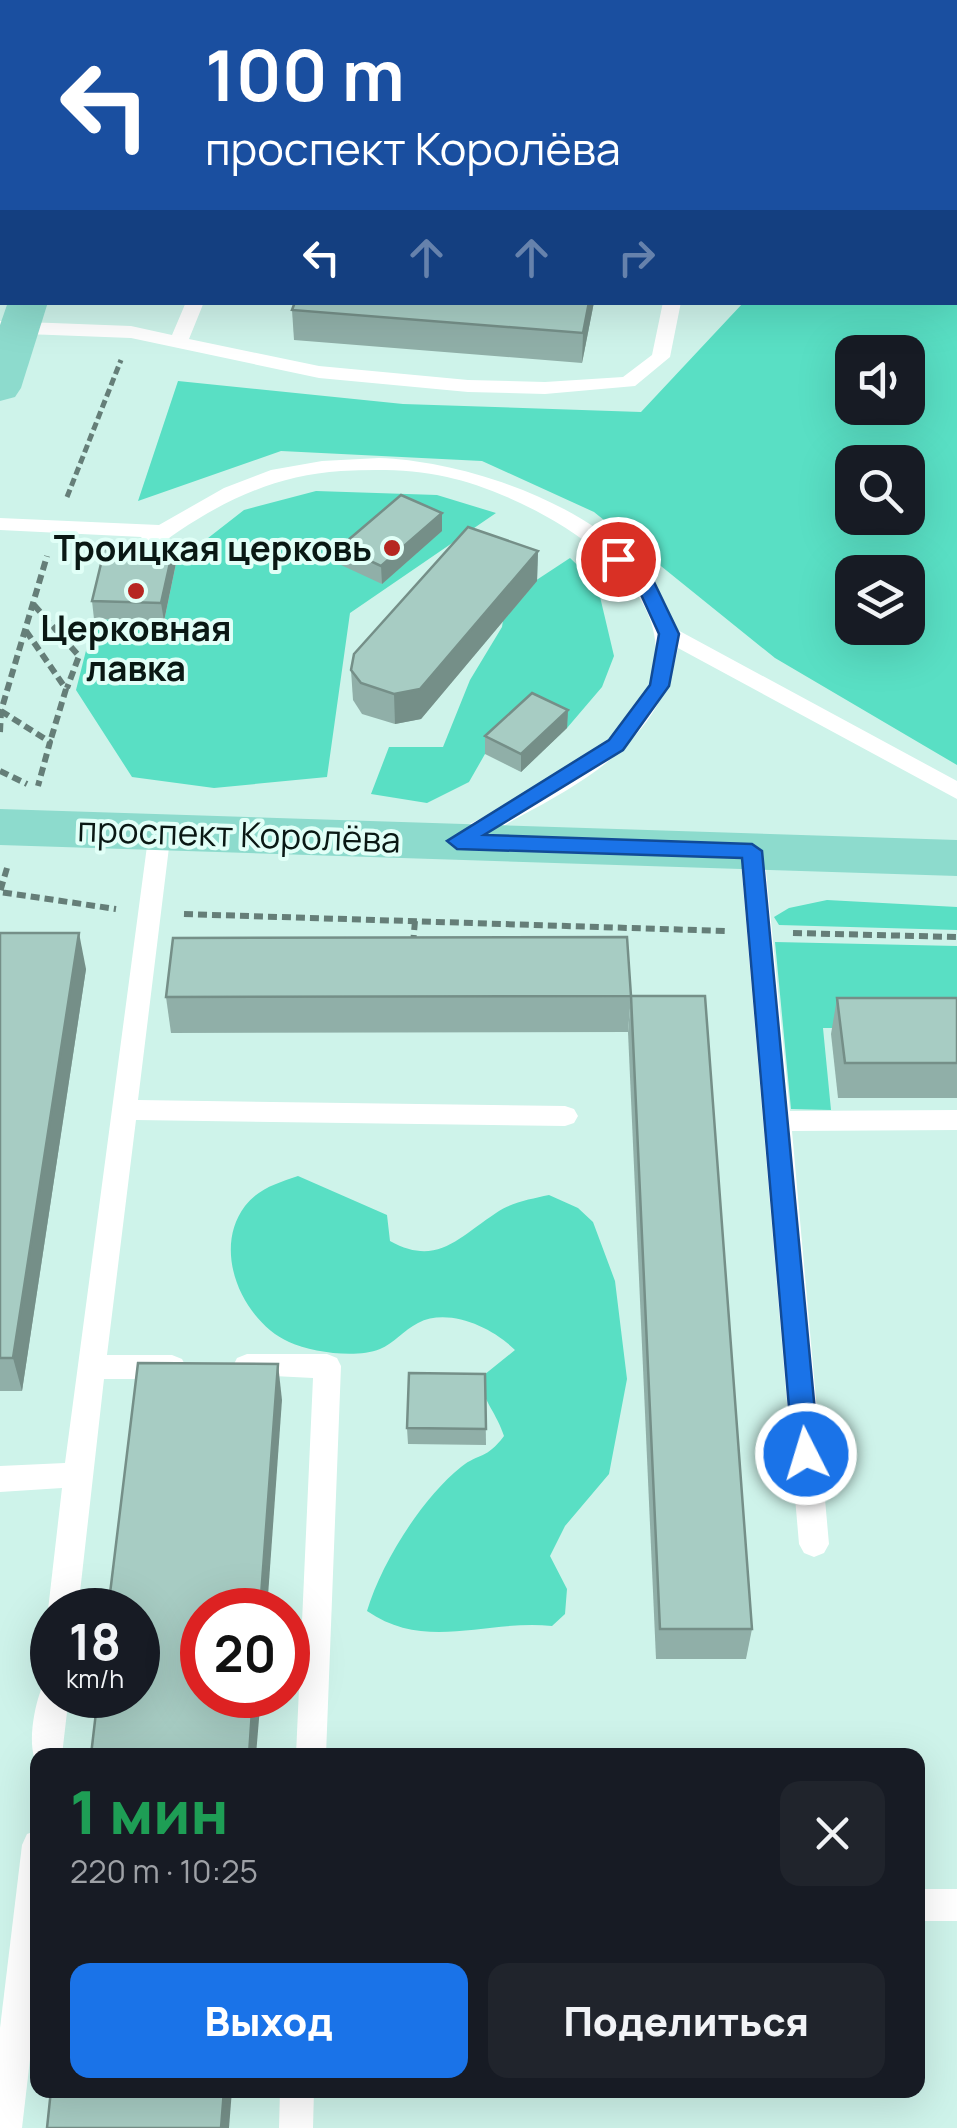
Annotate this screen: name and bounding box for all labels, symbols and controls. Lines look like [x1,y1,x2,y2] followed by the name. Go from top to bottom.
[205,26,405,122] text: 100 m
[40,40,170,170] icon: left
[205,117,621,179] text: проспект Королёва
[294,230,349,285] icon: left
[399,230,454,285] icon: ahead
[504,230,559,285] icon: ahead
[609,230,664,285] icon: right
[835,335,925,645] map controls
[835,335,925,425] button: sound
[835,445,925,535] button: search
[576,517,661,602] pin
[54,524,372,572] place label: Троицкая церковь
[591,532,646,587] icon: arrive
[381,537,403,559] marker: Троицкая церковь
[835,555,925,645] button: layers
[125,580,147,602] marker: Церковная лавка
[41,604,231,692] place label: Церковная лавка
[77,804,401,864] street label: проспект Королёва
[754,1402,858,1506] position arrow
[180,1588,310,1718] speed limit sign: 20
[69,1607,121,1675] text: 18
[66,1661,124,1696] text: km/h
[70,1770,229,1852] text: 1 мин
[780,1781,885,1886] button: close
[70,1849,258,1893] text: 220 m · 10:25
[70,1963,468,2078] button: Выход
[488,1963,885,2078] button: Поделиться

